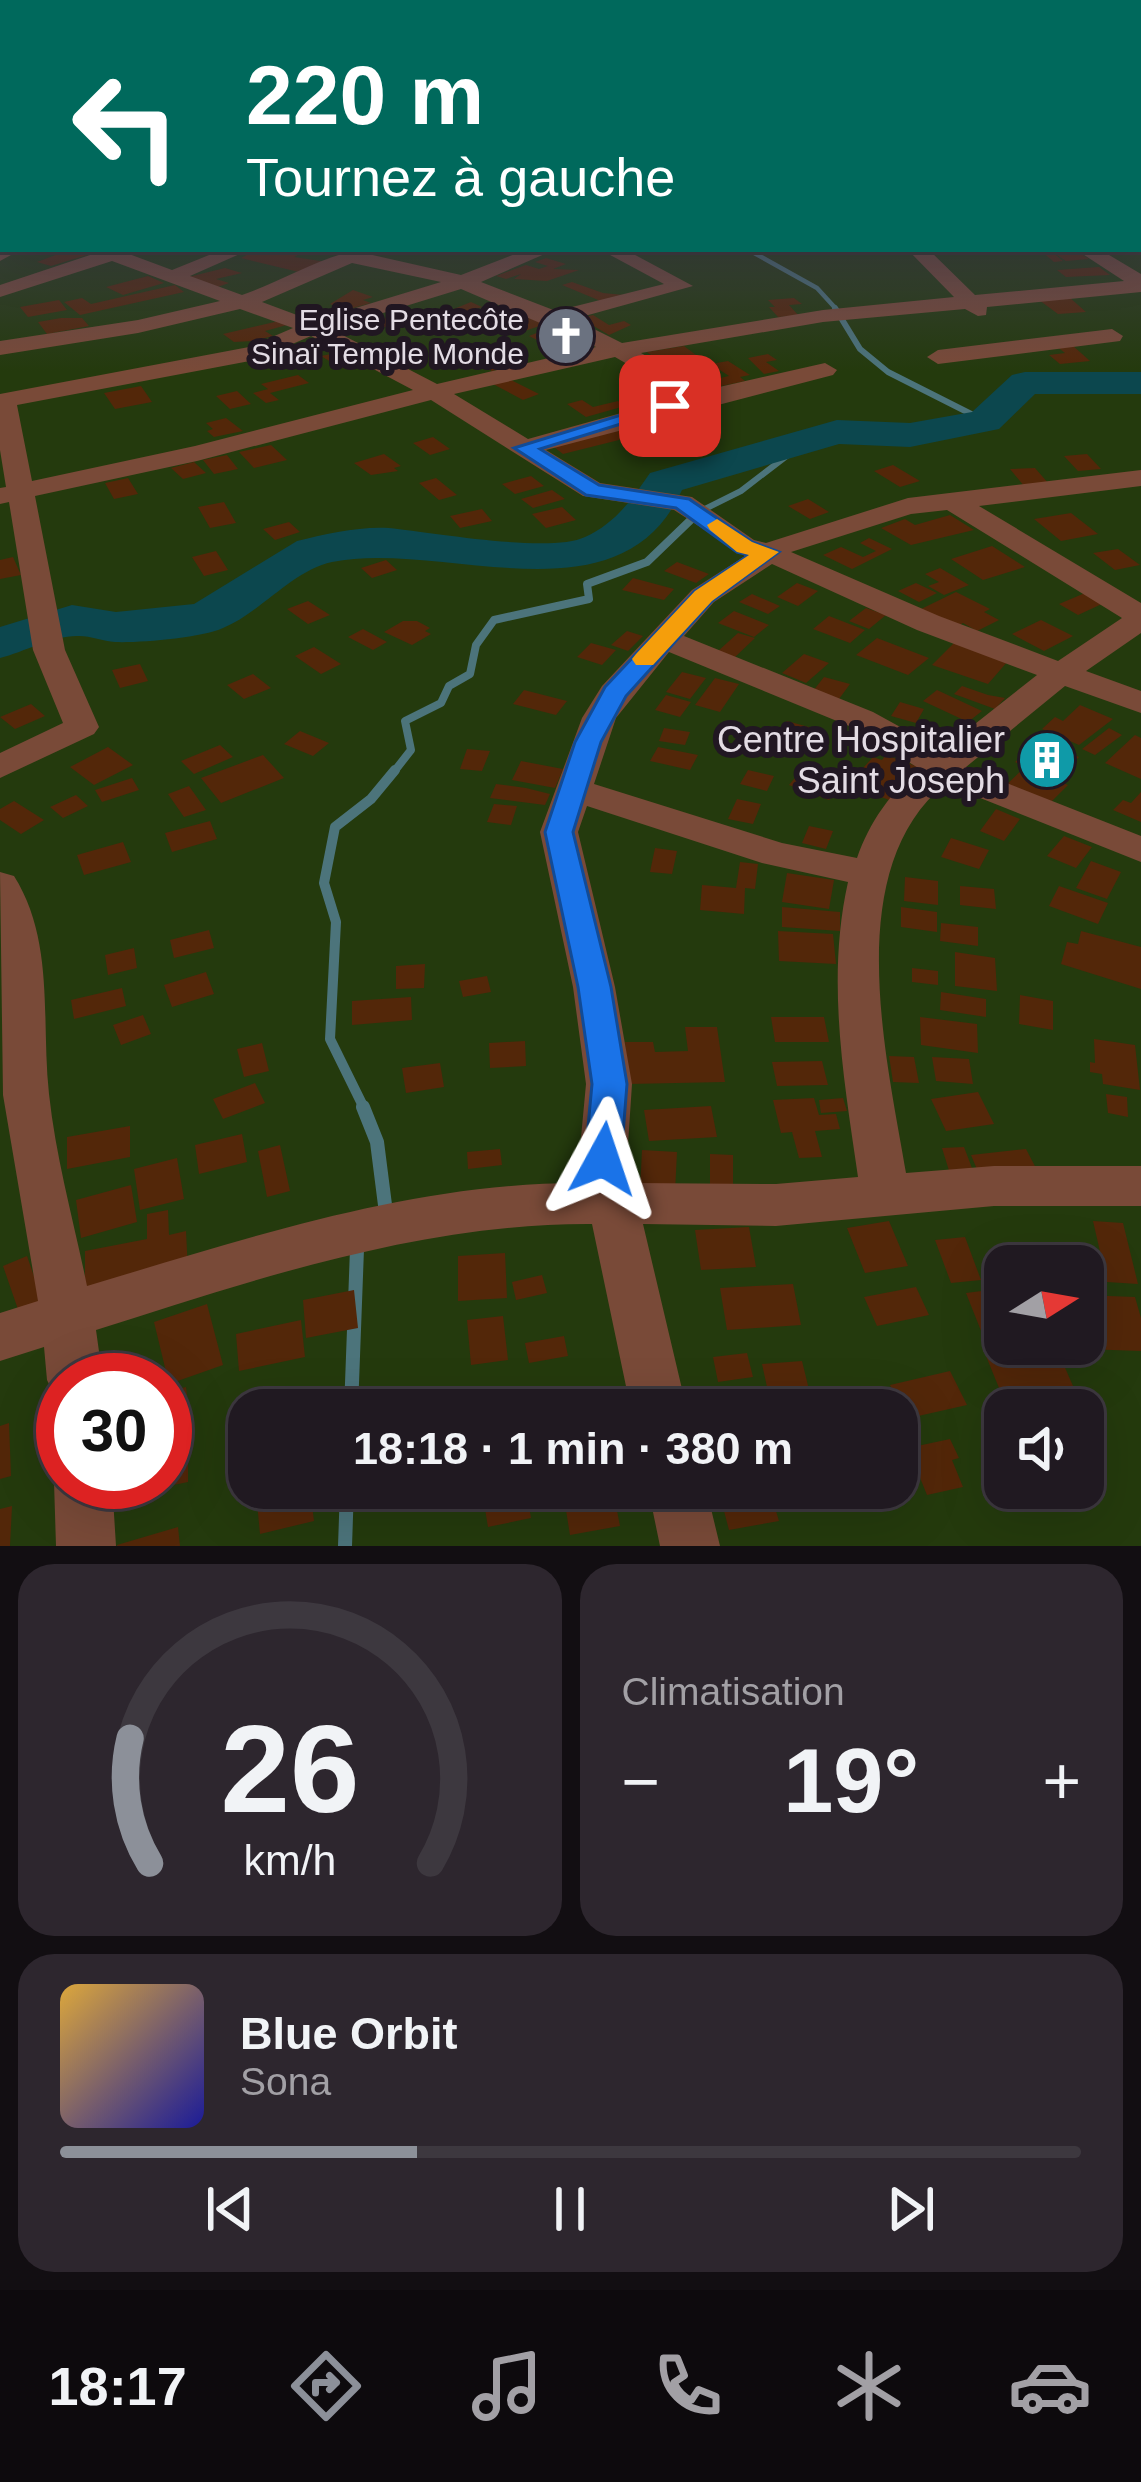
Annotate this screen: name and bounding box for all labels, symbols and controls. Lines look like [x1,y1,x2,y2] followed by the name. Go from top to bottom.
[48,48,204,204] icon: left
[246,48,484,142] text: 220 m
[246,147,675,207] text: Tournez à gauche
[251,303,524,370] place label: Eglise Pentecôte Sinaï Temple Monde
[535,305,597,367] church icon: Eglise Pentecôte Sinaï Temple Monde
[619,355,721,457] pin
[637,373,703,439] icon: arrive
[717,719,1005,801] place label: Centre Hospitalier Saint Joseph
[1016,729,1078,791] building icon: Centre Hospitalier Saint Joseph
[540,1096,666,1222] position arrow
[984,1245,1104,1365] north arrow
[984,1245,1104,1509] map controls
[36,1353,192,1509] speed limit sign: 30
[984,1389,1104,1509] button: sound
[353,1423,793,1474] text: 18:18 · 1 min · 380 m
[622,1670,845,1713] text: Climatisation
[220,1699,359,1838] text: 26
[783,1731,919,1831] text: 19°
[622,1744,660,1818] text: −
[1042,1744,1081,1818] text: +
[243,1836,336,1884] text: km/h
[240,2008,458,2059] text: Blue Orbit
[240,2060,331,2103] text: Sona
[197,2176,263,2242] icon: previous
[537,2176,603,2242] icon: pause
[878,2176,944,2242] icon: next
[284,2344,368,2428] icon: directions
[465,2344,549,2428] icon: music
[646,2344,730,2428] icon: phone
[827,2344,911,2428] icon: climate
[1008,2344,1092,2428] icon: car
[49,2356,187,2416] text: 18:17

